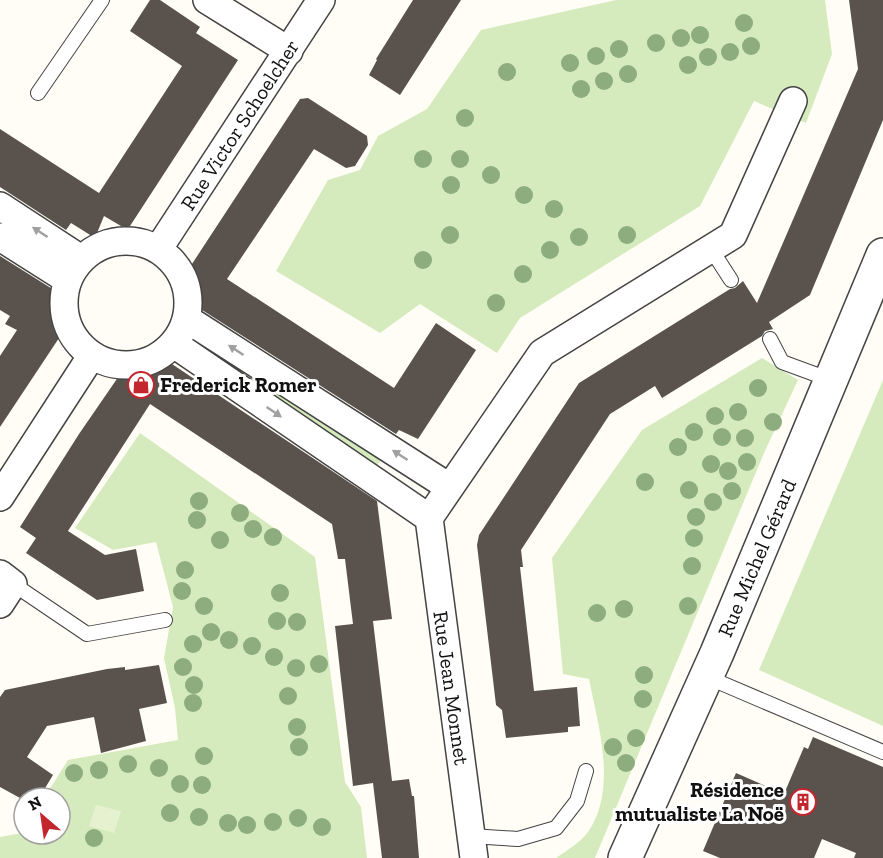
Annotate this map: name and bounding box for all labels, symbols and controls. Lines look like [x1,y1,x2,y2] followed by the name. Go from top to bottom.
[175,35,304,215] street label: Rue Victor Schoelcher
[32,227,49,238] one-way arrow
[228,345,244,356] one-way arrow
[126,370,156,400] shop icon: Frederick Romer
[160,372,316,397] place label: Frederick Romer
[266,406,282,418] one-way arrow
[392,450,408,461] one-way arrow
[712,475,801,641] street label: Rue Michel Gérard
[428,609,475,767] street label: Rue Jean Monnet
[615,777,784,826] place label: Résidence mutualiste La Noë
[12,786,72,846] north arrow
[788,787,818,817] building icon: Résidence mutualiste La Noë
[25,792,45,815] text: N

